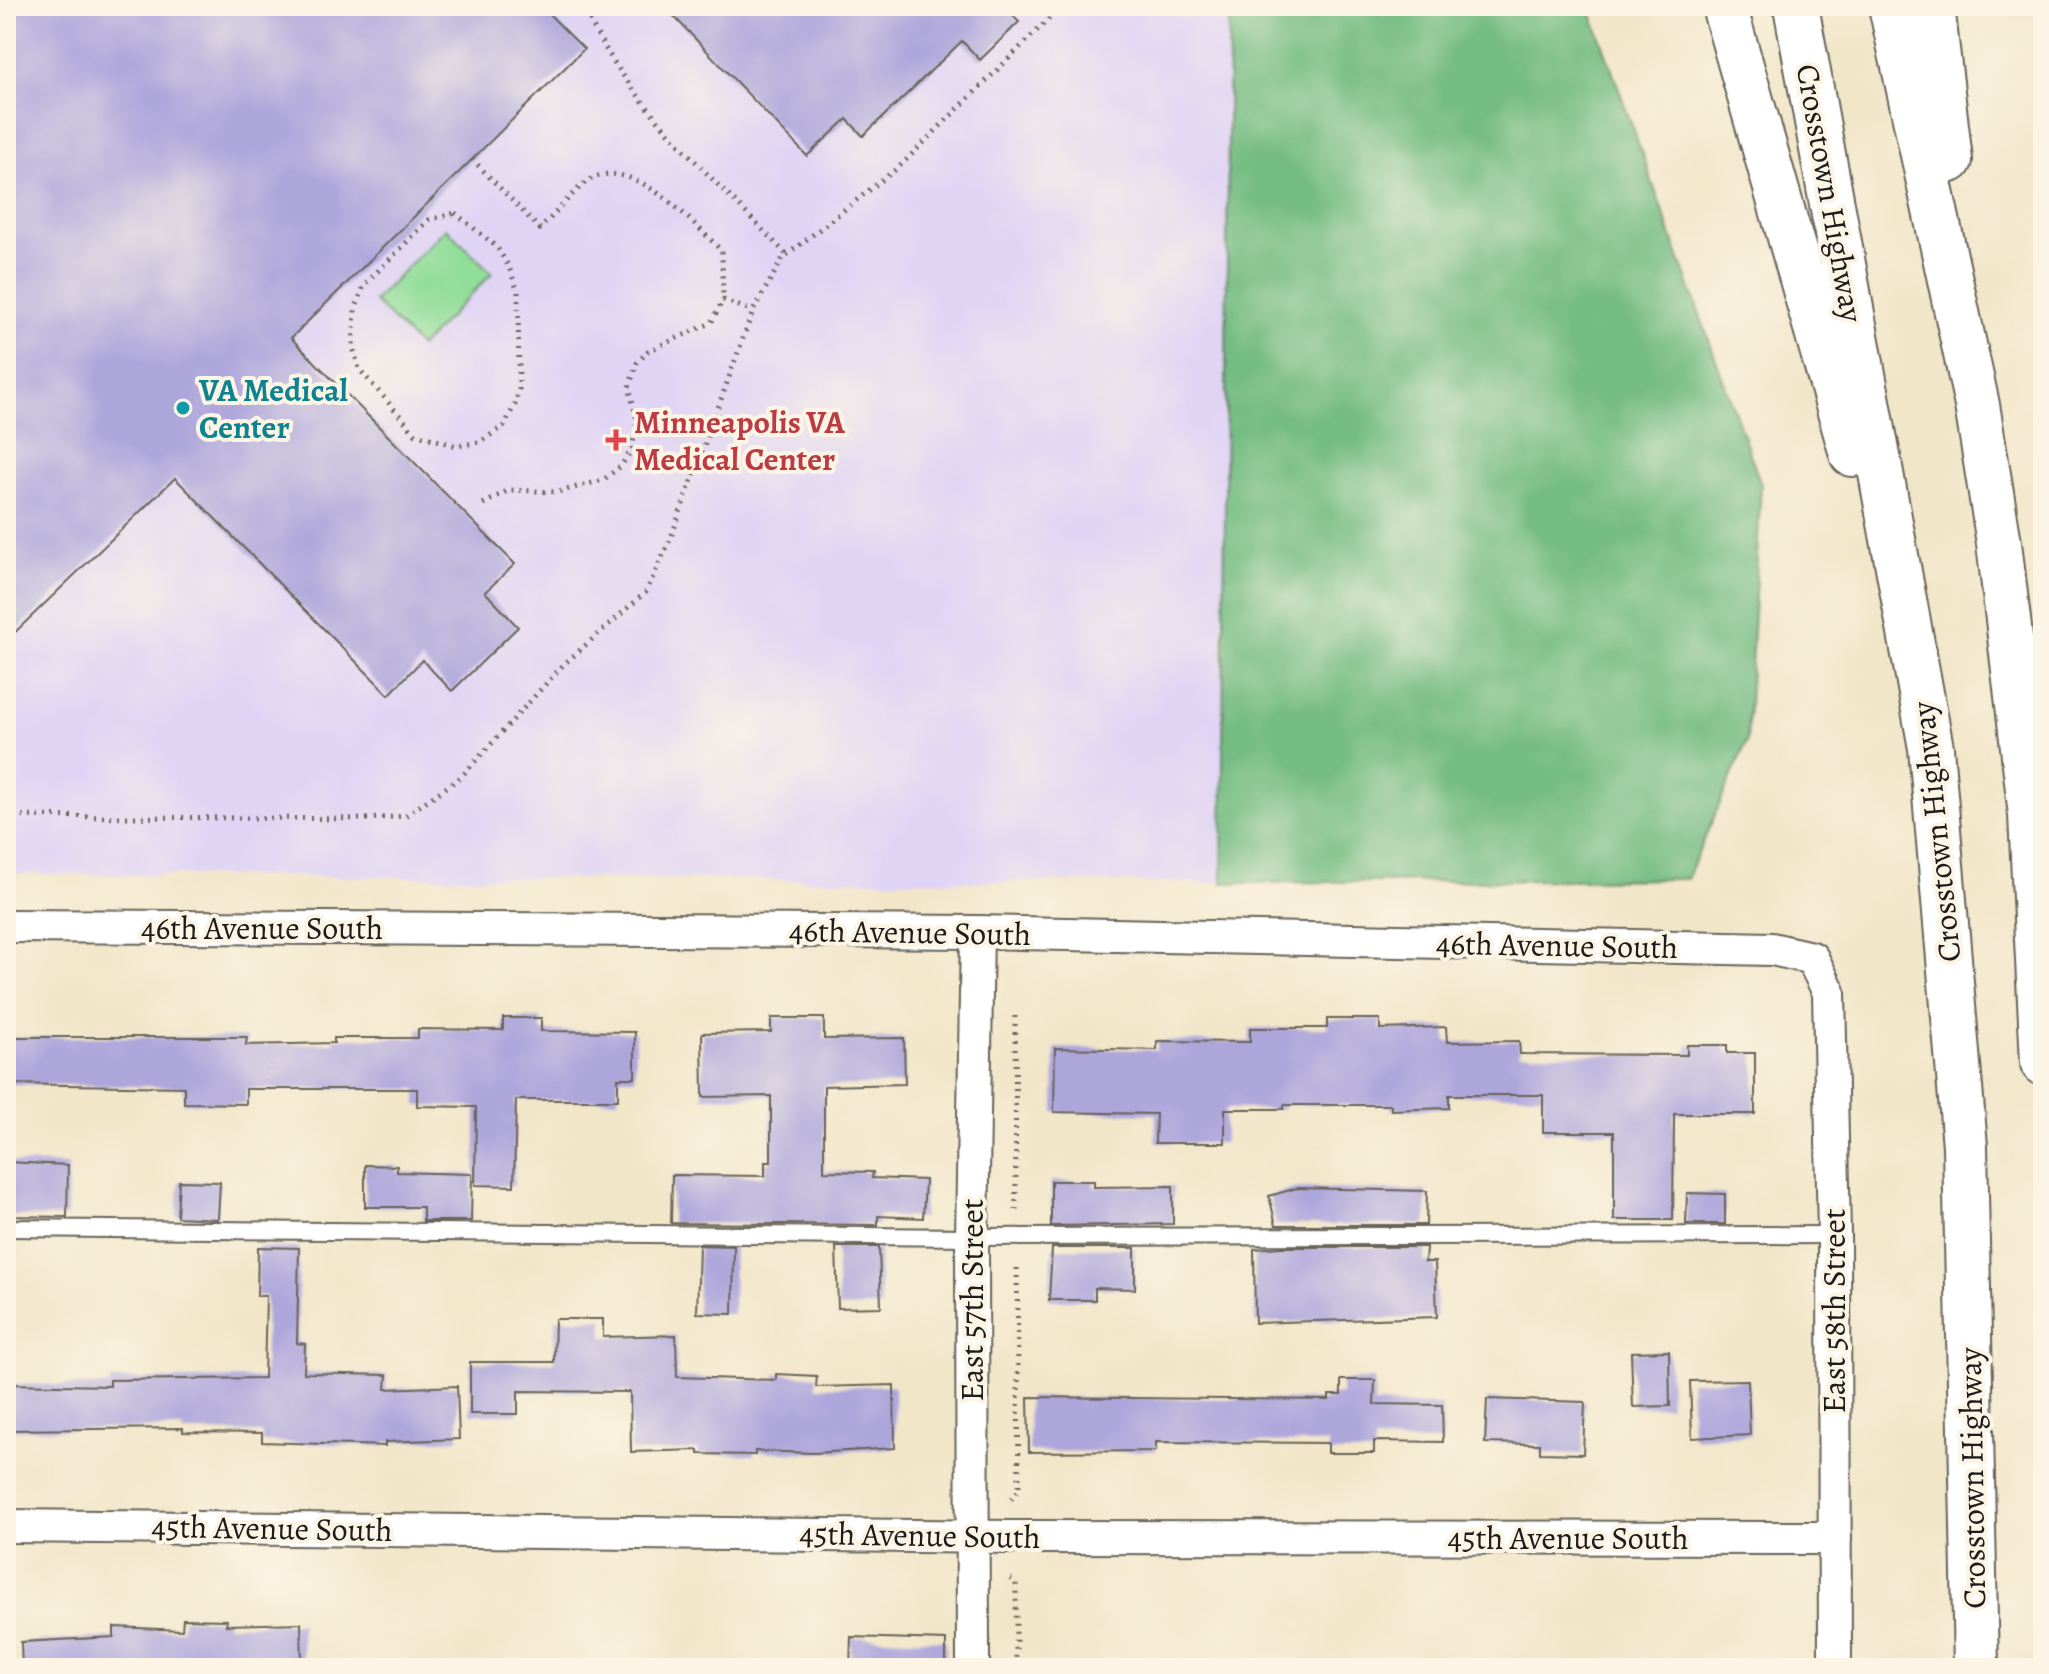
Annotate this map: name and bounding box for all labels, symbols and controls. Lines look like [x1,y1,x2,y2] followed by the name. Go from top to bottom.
[1786,60,1874,326] street label: Crosstown Highway
[198,368,349,449] place label: VA Medical Center
[174,399,192,417] marker: VA Medical Center
[634,400,846,481] place label: Minneapolis VA Medical Center
[605,429,627,451] marker: Minneapolis VA Medical Center
[1900,699,1972,964] street label: Crosstown Highway
[141,906,383,950] street label: 46th Avenue South
[789,908,1031,956] street label: 46th Avenue South
[1436,921,1678,969] street label: 46th Avenue South
[950,1199,994,1401] street label: East 57th Street
[1812,1209,1856,1413] street label: East 58th Street
[1948,1346,1996,1609] street label: Crosstown Highway
[151,1504,393,1552] street label: 45th Avenue South
[799,1511,1041,1559] street label: 45th Avenue South
[1447,1516,1689,1560] street label: 45th Avenue South

